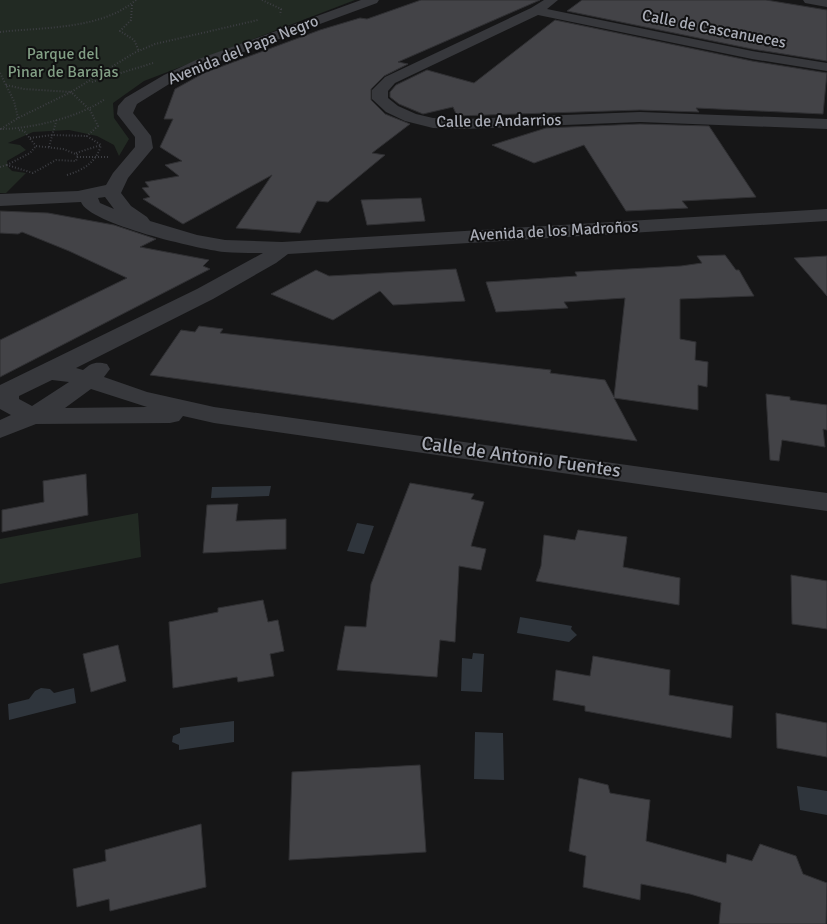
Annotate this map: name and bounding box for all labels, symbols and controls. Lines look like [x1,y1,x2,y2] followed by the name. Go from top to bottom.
[640,5,788,53] street label: Calle de Cascanueces
[165,11,321,89] street label: Avenida del Papa Negro
[8,44,118,82] park label: Parque del Pinar de Barajas
[436,110,562,132] street label: Calle de Andarrios
[469,217,639,245] street label: Avenida de los Madroños
[420,431,622,483] street label: Calle de Antonio Fuentes

